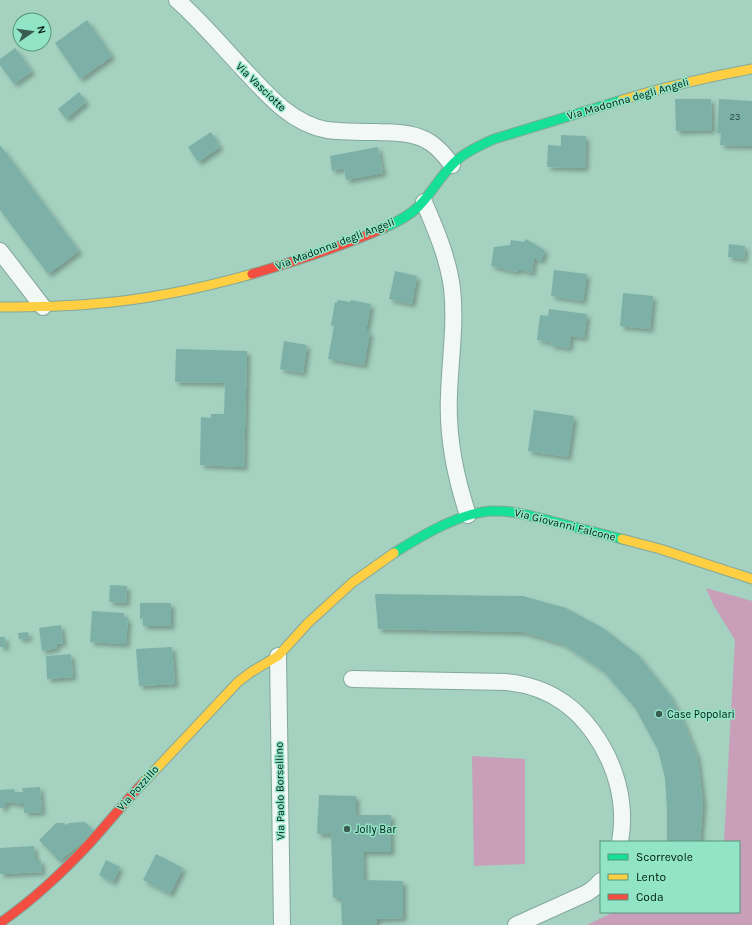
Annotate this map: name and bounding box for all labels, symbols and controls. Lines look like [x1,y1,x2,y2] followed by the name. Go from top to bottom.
[12,12,52,52] north arrow
[34,25,48,35] text: N
[233,60,289,114] street label: Via Vasciotte
[565,75,691,123] street label: Via Madonna degli Angeli
[730,112,740,122] house number: 23
[274,215,396,273] street label: Via Madonna degli Angeli
[513,506,617,544] street label: Via Giovanni Falcone
[667,708,735,721] place label: Case Popolari
[654,709,664,719] marker: Case Popolari
[273,742,287,840] street label: Via Paolo Borsellino
[114,763,162,813] street label: Via Pozzillo
[355,823,396,836] place label: Jolly Bar
[342,824,352,834] marker: Jolly Bar
[600,841,740,913] legend
[636,850,693,864] text: Scorrevole
[636,870,666,884] text: Lento
[636,890,664,904] text: Coda

